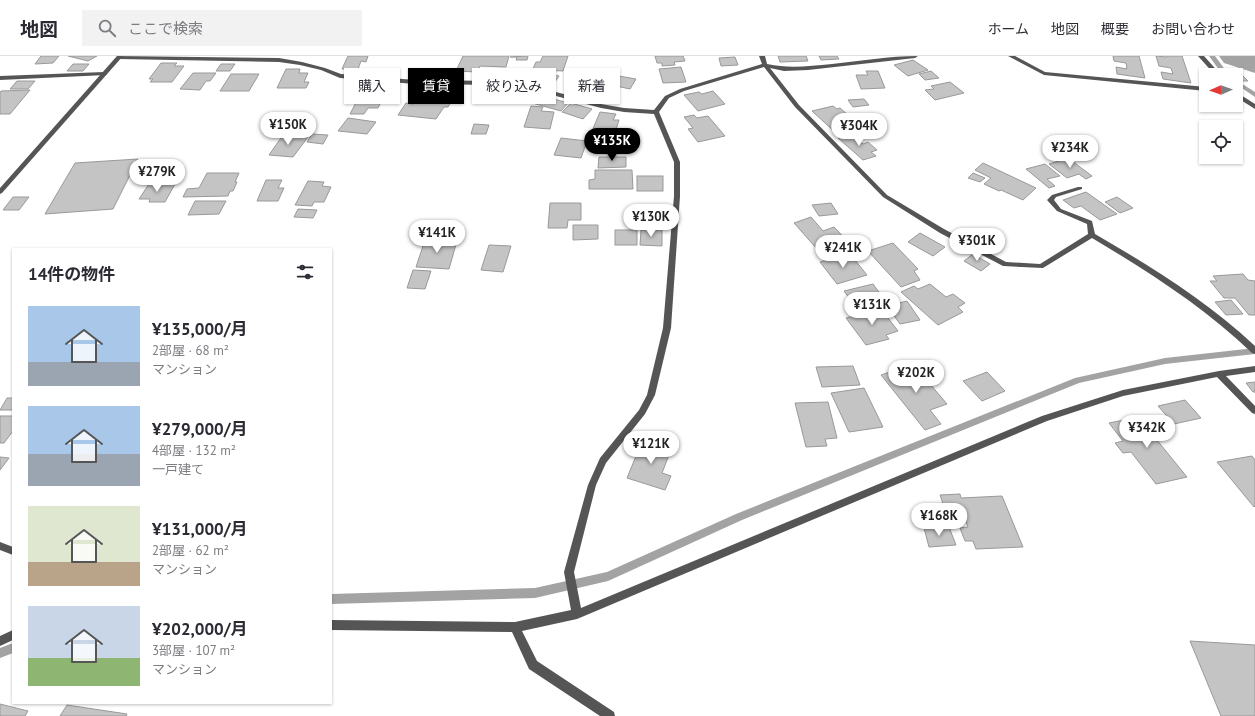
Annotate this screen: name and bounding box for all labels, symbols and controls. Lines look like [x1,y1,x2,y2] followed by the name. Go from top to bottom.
[82,10,362,46] search box
[20,17,58,41] text: 地図
[96,17,118,39] icon: search
[128,19,203,38] text: ここで検索
[987,20,1029,38] text: ホーム
[1051,20,1079,38] text: 地図
[1101,20,1129,38] text: 概要
[1151,20,1235,38] text: お問い合わせ
[344,68,400,104] chip: 購入
[408,68,464,104] chip: 賃貸
[472,68,556,104] chip: 絞り込み
[564,68,620,104] chip: 新着
[1199,68,1243,112] north arrow
[1199,68,1243,164] map controls
[260,112,316,146] pin: ¥150K
[831,113,887,147] pin: ¥304K
[269,116,307,133] text: ¥150K
[840,117,878,134] text: ¥304K
[1199,120,1243,164] button: locate
[584,128,640,162] pin: ¥135K
[593,132,631,149] text: ¥135K
[1042,135,1098,169] pin: ¥234K
[1051,139,1089,156] text: ¥234K
[129,159,185,193] pin: ¥279K
[138,163,176,180] text: ¥279K
[623,204,679,238] pin: ¥130K
[632,208,670,225] text: ¥130K
[409,220,465,254] pin: ¥141K
[418,224,456,241] text: ¥141K
[949,228,1005,262] pin: ¥301K
[958,232,996,249] text: ¥301K
[815,235,871,269] pin: ¥241K
[824,239,862,256] text: ¥241K
[294,261,316,283] icon: filters
[28,263,115,285] text: 14件の物件
[844,292,900,326] pin: ¥131K
[853,296,891,313] text: ¥131K
[152,318,248,340] text: ¥135,000/月
[60,322,108,370] icon: home
[152,342,229,359] text: 2部屋 · 68 m²
[888,360,944,394] pin: ¥202K
[152,361,217,378] text: マンション
[897,364,935,381] text: ¥202K
[1119,415,1175,449] pin: ¥342K
[152,418,248,440] text: ¥279,000/月
[1128,419,1166,436] text: ¥342K
[60,422,108,470] icon: home
[623,431,679,465] pin: ¥121K
[632,435,670,452] text: ¥121K
[152,442,236,459] text: 4部屋 · 132 m²
[152,461,204,478] text: 一戸建て
[911,503,967,537] pin: ¥168K
[920,507,958,524] text: ¥168K
[152,518,248,540] text: ¥131,000/月
[60,522,108,570] icon: home
[152,542,229,559] text: 2部屋 · 62 m²
[152,561,217,578] text: マンション
[152,618,248,640] text: ¥202,000/月
[60,622,108,670] icon: home
[152,642,235,659] text: 3部屋 · 107 m²
[152,661,217,678] text: マンション

